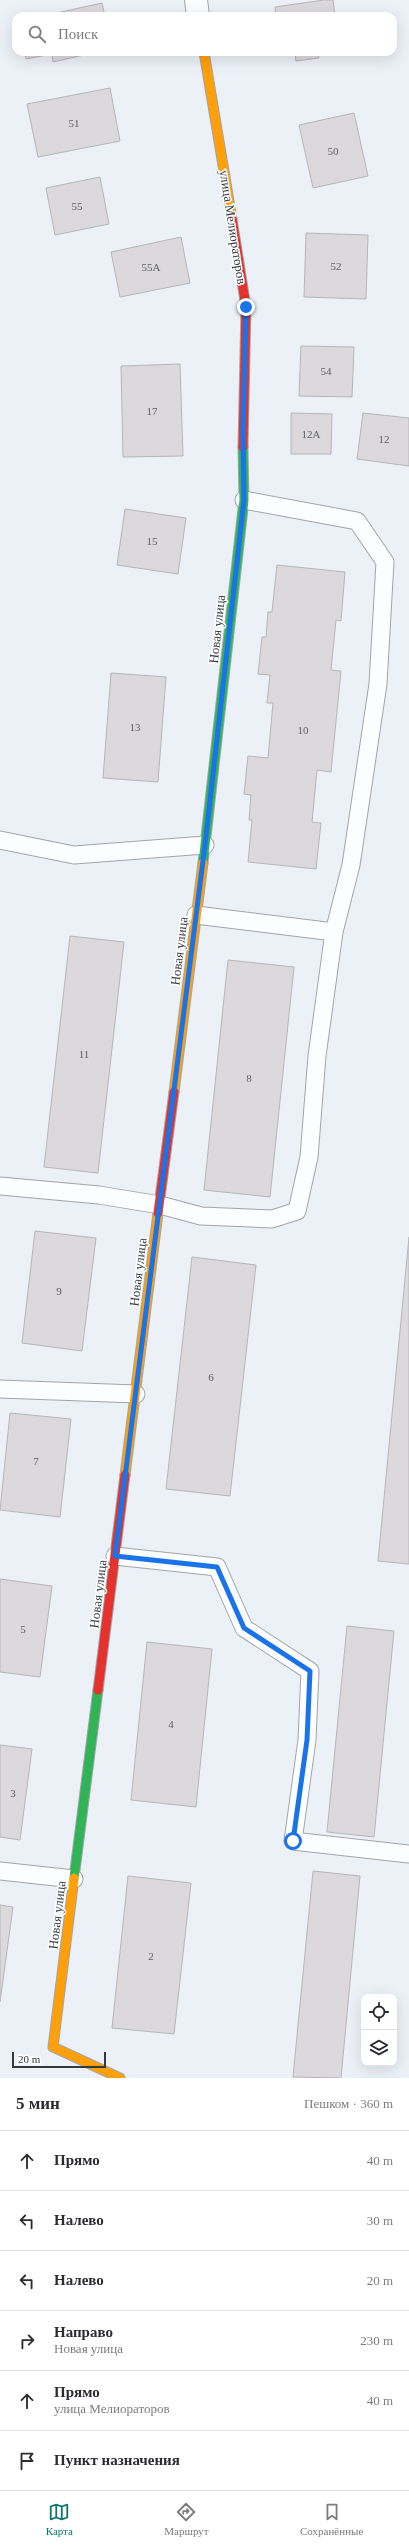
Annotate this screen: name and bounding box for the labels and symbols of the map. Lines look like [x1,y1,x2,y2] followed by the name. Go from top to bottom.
[69,117,80,129] house number: 51
[328,145,339,157] house number: 50
[217,169,249,285] street label: улица Мелиораторов
[72,200,83,212] house number: 55
[331,260,342,272] house number: 52
[142,261,161,273] house number: 55А
[237,298,255,316] route end
[321,365,332,377] house number: 54
[147,405,158,417] house number: 17
[302,428,321,440] house number: 12А
[379,433,390,445] house number: 12
[147,535,158,547] house number: 15
[206,594,228,664] street label: Новая улица
[130,721,141,733] house number: 13
[298,724,309,736] house number: 10
[167,916,191,986] street label: Новая улица
[79,1048,89,1060] house number: 11
[246,1072,252,1084] house number: 8
[126,1237,150,1307] street label: Новая улица
[56,1285,62,1297] house number: 9
[208,1371,214,1383] house number: 6
[33,1455,39,1467] house number: 7
[86,1559,110,1629] street label: Новая улица
[20,1623,26,1635] house number: 5
[168,1718,174,1730] house number: 4
[10,1787,16,1799] house number: 3
[284,1832,302,1850] route start
[45,1880,69,1950] street label: Новая улица
[148,1950,154,1962] house number: 2
[12,2050,106,2069] scale bar

